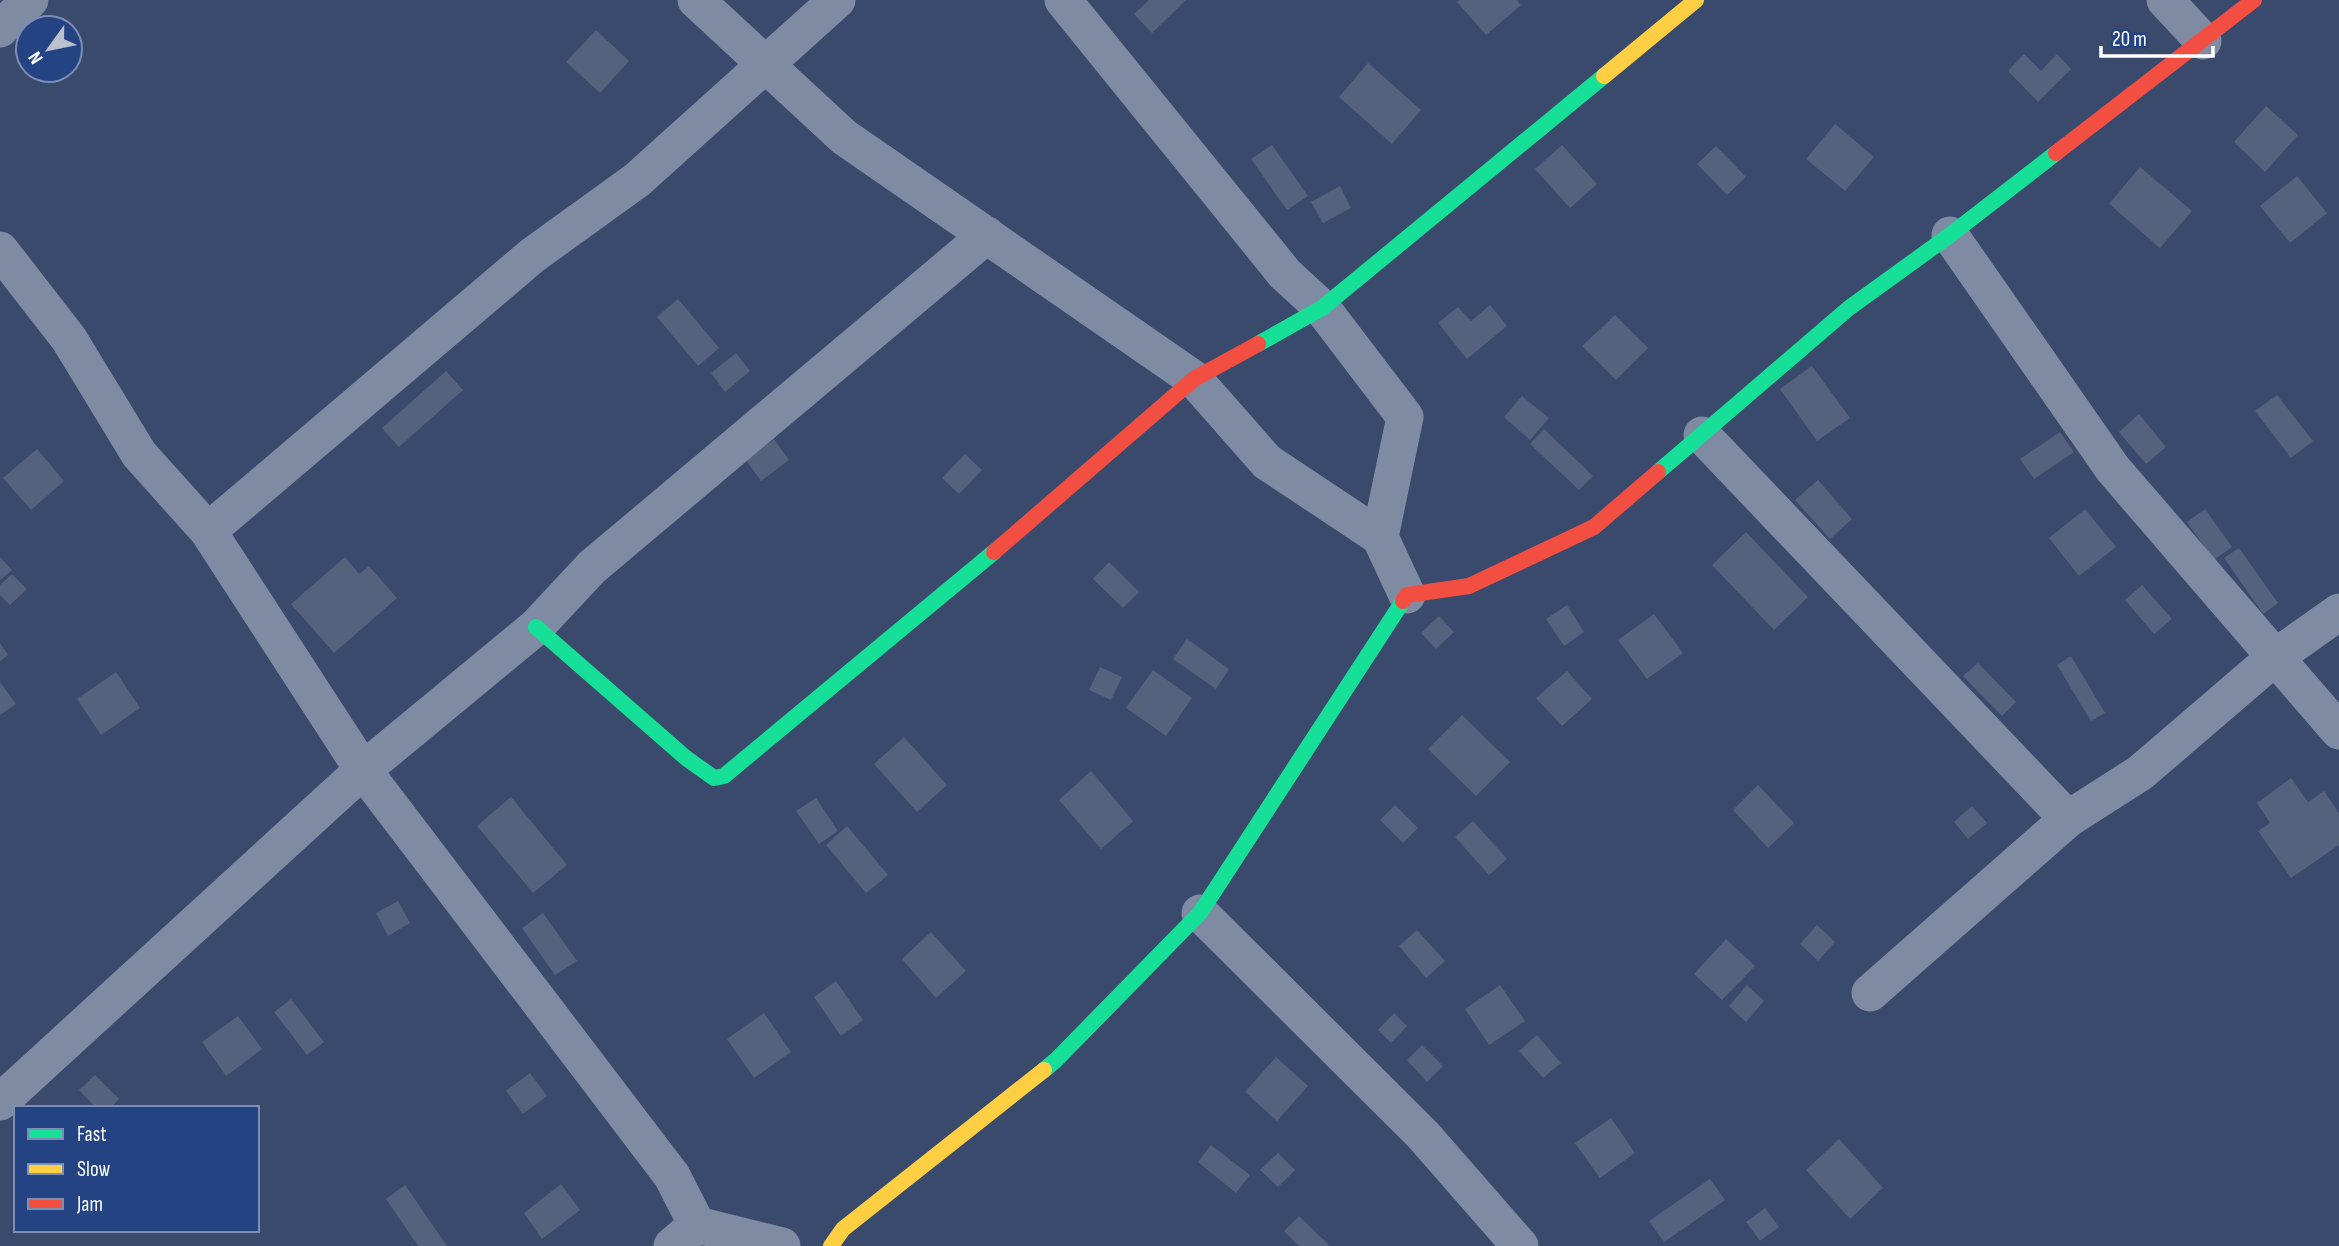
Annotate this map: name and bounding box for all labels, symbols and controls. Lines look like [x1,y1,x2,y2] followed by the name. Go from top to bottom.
[14,14,84,84] north arrow
[2101,14,2213,58] scale bar
[2112,27,2147,52] text: 20 m
[24,47,48,68] text: N
[14,1106,259,1232] legend
[77,1122,107,1147] text: Fast
[77,1157,111,1182] text: Slow
[76,1192,103,1217] text: Jam

